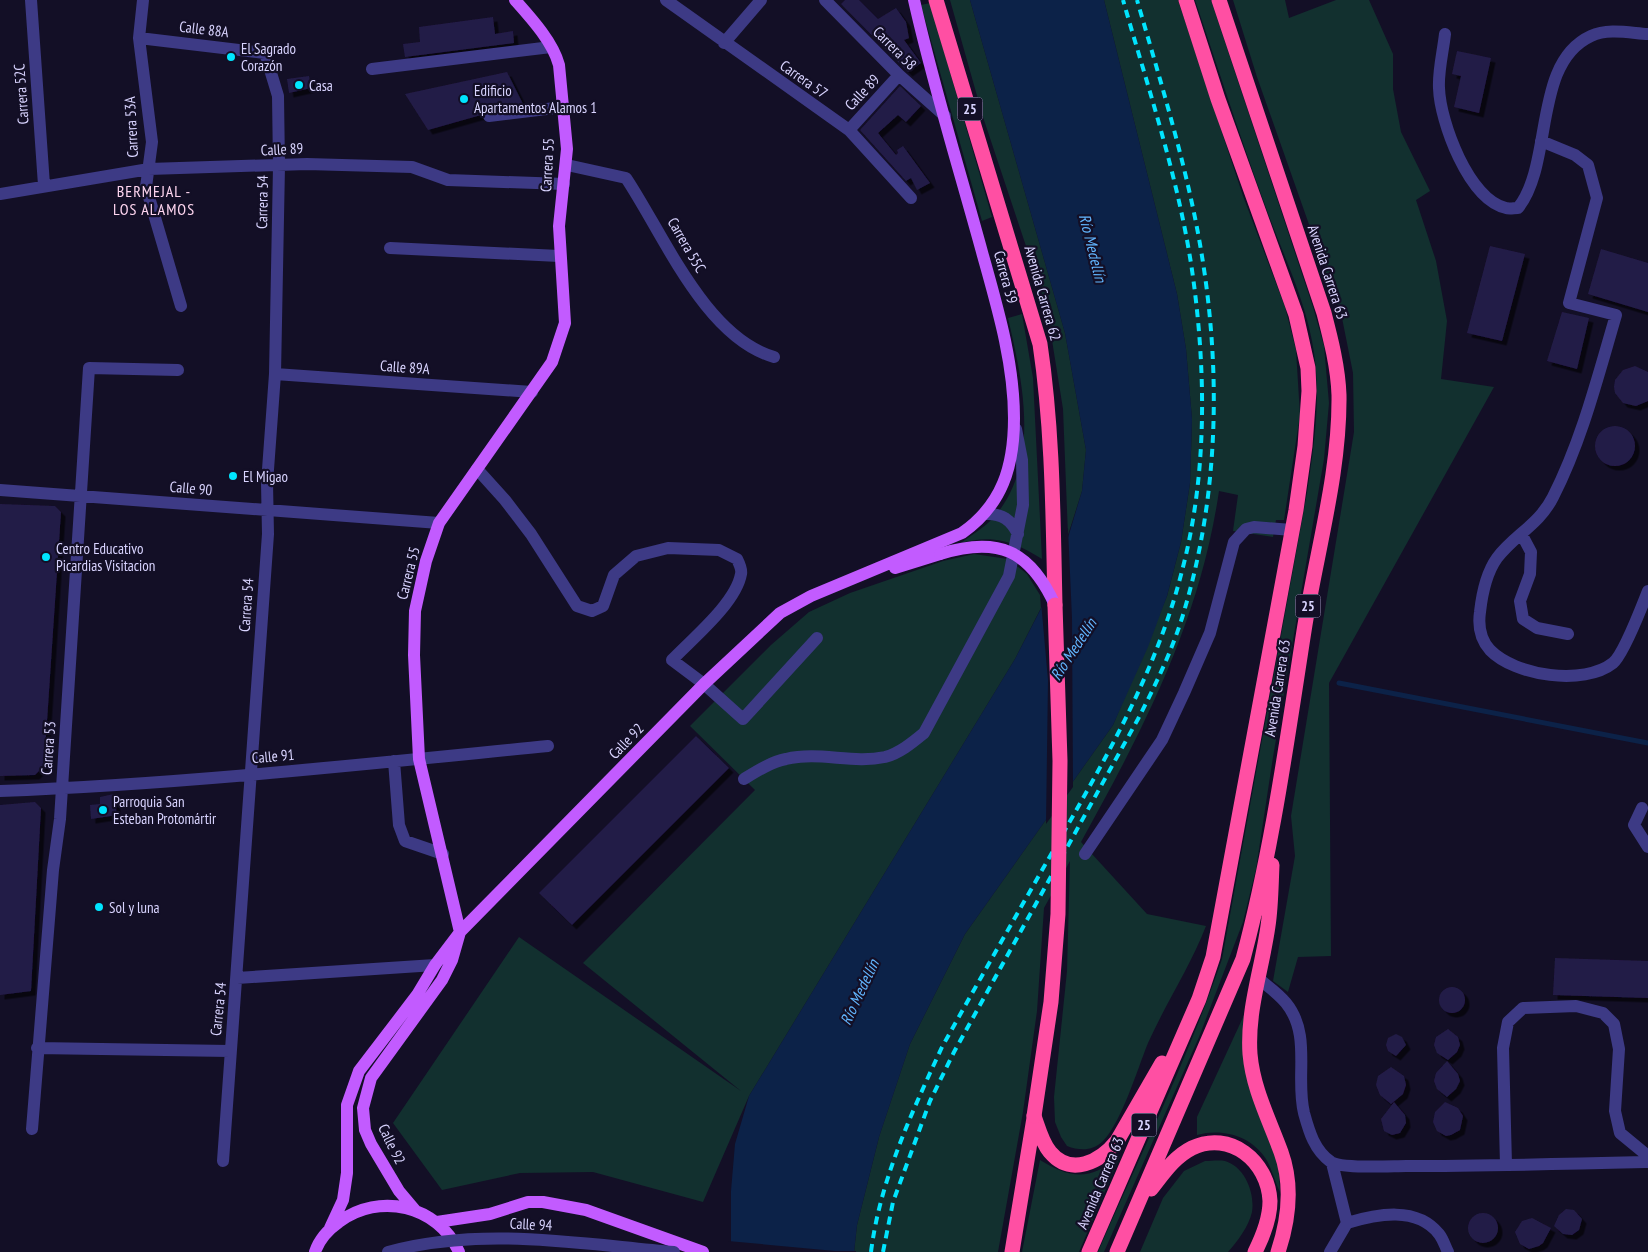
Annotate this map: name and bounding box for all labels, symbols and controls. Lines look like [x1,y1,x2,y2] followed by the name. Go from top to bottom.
[178,17,231,42] street label: Calle 88A
[869,22,921,74] street label: Carrera 58
[241,39,296,75] place label: El Sagrado Corazón
[225,51,237,63] marker: El Sagrado Corazón
[776,56,832,102] street label: Carrera 57
[9,63,33,125] street label: Carrera 52C
[841,70,883,114] street label: Calle 89
[309,76,333,95] place label: Casa
[293,79,305,91] marker: Casa
[474,81,597,117] place label: Edificio Apartamentos Alamos 1
[458,93,470,105] marker: Edificio Apartamentos Alamos 1
[120,95,142,158] street label: Carrera 53A
[958,98,982,120] road number: 25
[260,138,304,160] street label: Calle 89
[536,138,558,192] street label: Carrera 55
[252,175,272,229] street label: Carrera 54
[113,181,195,219] district label: BERMEJAL - LOS ALAMOS
[1075,212,1111,285] water label: Río Medellín
[664,214,710,276] street label: Carrera 55C
[1304,222,1352,322] street label: Avenida Carrera 63
[1020,243,1066,343] street label: Avenida Carrera 62
[990,249,1022,305] street label: Carrera 59
[380,356,431,378] street label: Calle 89A
[243,467,288,486] place label: El Migao
[227,470,239,482] marker: El Migao
[169,477,213,499] street label: Calle 90
[56,539,155,575] place label: Centro Educativo Picardias Visitacion
[392,545,424,601] street label: Carrera 55
[40,551,52,563] marker: Centro Educativo Picardias Visitacion
[235,577,257,633] street label: Carrera 54
[1296,594,1320,618] road number: 25
[1046,613,1101,684] water label: Río Medellín
[1260,638,1294,738] street label: Avenida Carrera 63
[604,719,648,763] street label: Calle 92
[37,720,59,776] street label: Carrera 53
[251,745,295,767] street label: Calle 91
[113,792,217,828] place label: Parroquia San Esteban Protomártir
[97,804,109,816] marker: Parroquia San Esteban Protomártir
[109,898,159,917] place label: Sol y luna
[93,901,105,913] marker: Sol y luna
[835,955,883,1028] water label: Río Medellín
[206,981,230,1037] street label: Carrera 54
[1132,1114,1156,1136] road number: 25
[374,1121,410,1167] street label: Calle 92
[1072,1134,1128,1232] street label: Avenida Carrera 63
[509,1213,553,1235] street label: Calle 94

